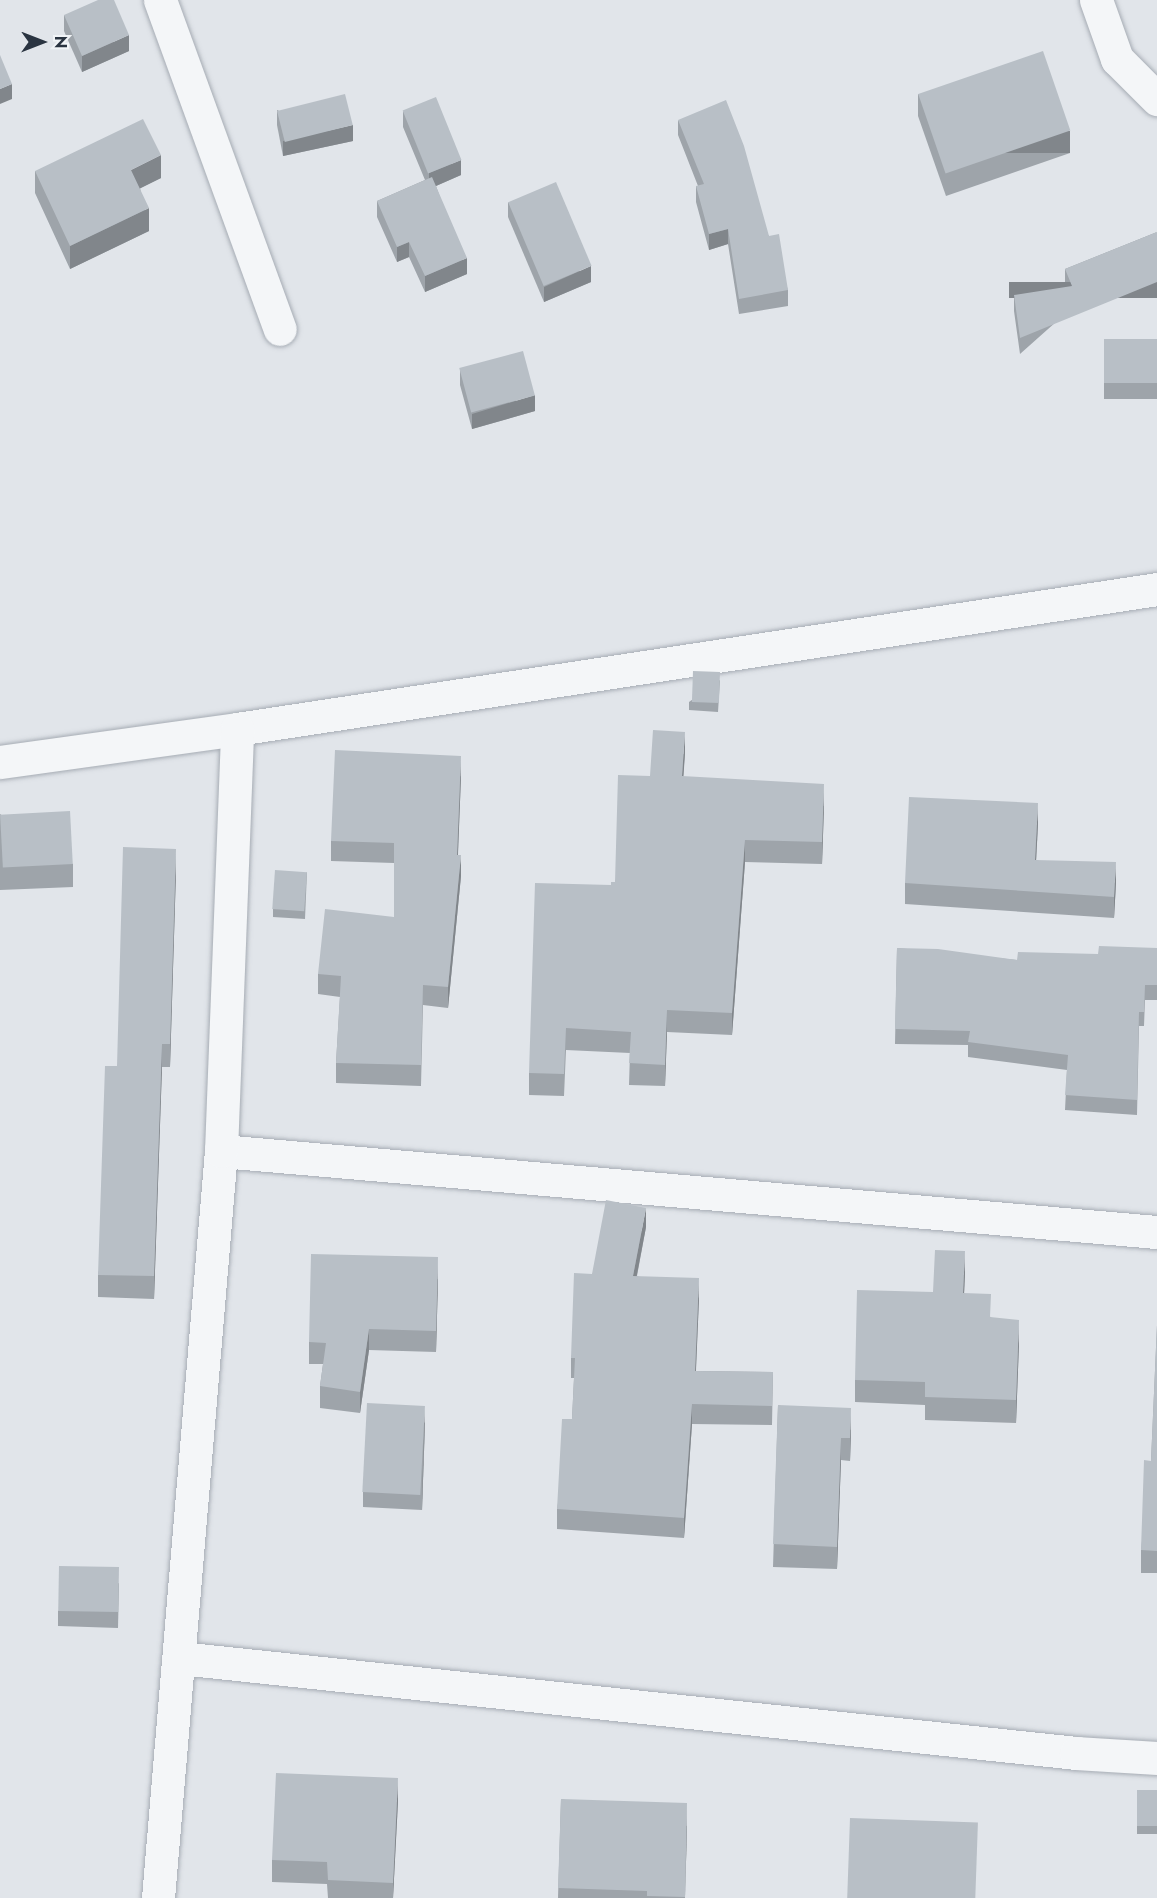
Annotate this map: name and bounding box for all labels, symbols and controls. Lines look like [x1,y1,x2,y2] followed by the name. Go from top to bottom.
[12,12,72,72] north arrow
[49,36,72,48] text: N

